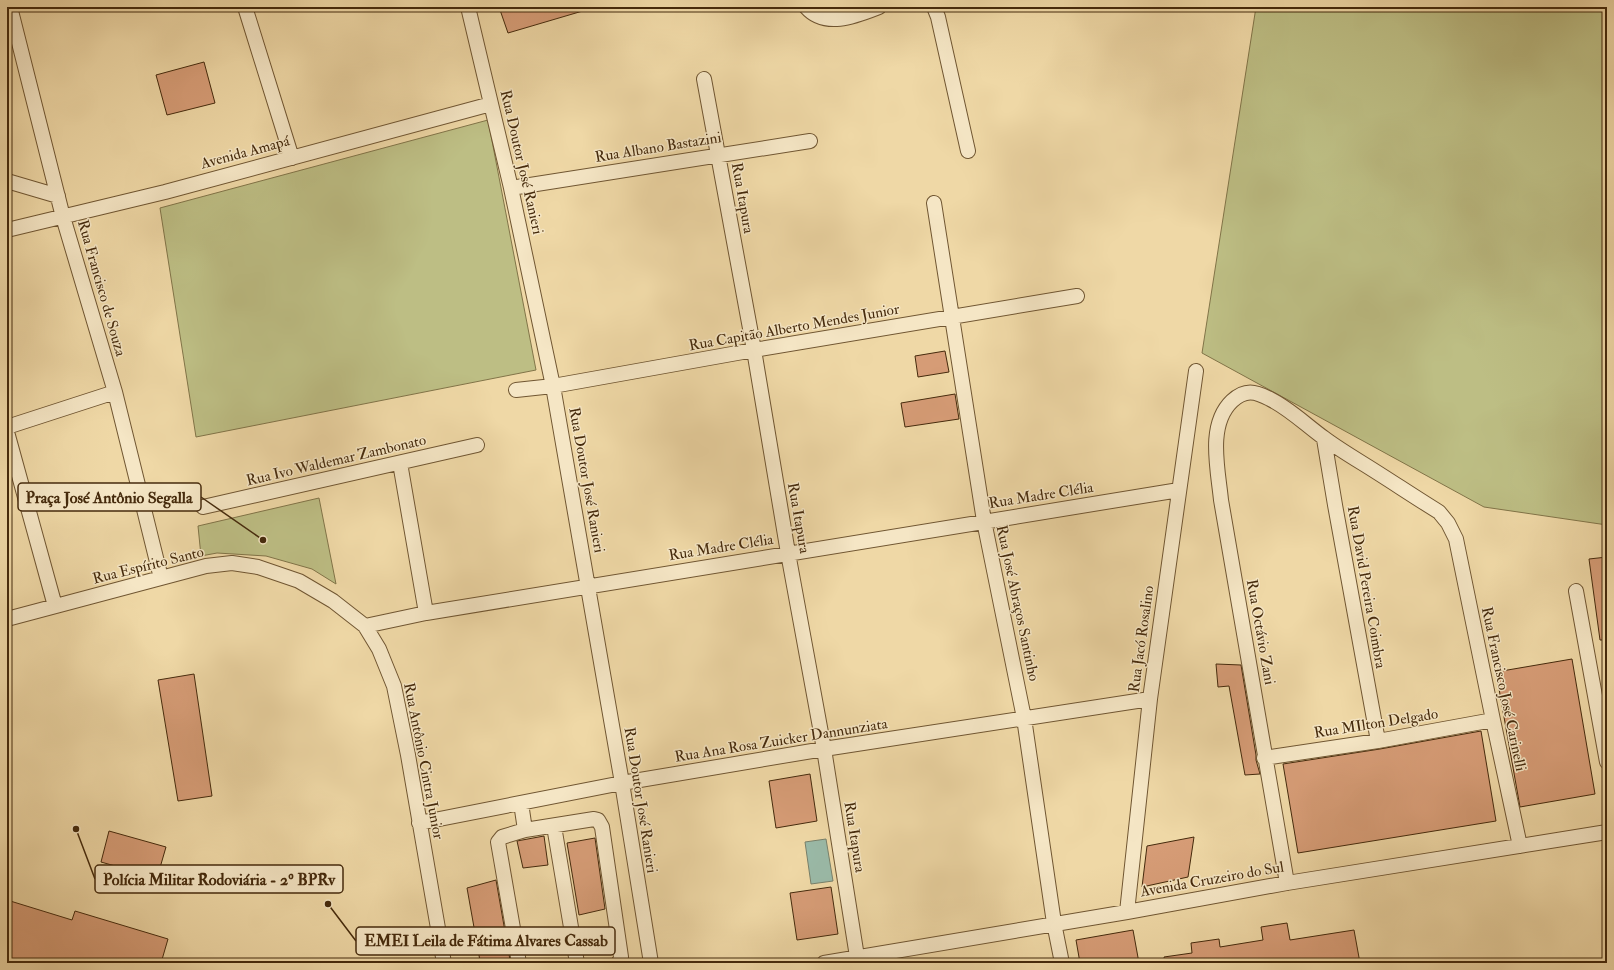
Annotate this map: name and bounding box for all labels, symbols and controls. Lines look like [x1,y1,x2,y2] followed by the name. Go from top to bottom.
[495,88,547,236] street label: Rua Doutor José Ranieri
[594,128,723,167] street label: Rua Albano Bastazini
[198,131,293,175] street label: Avenida Amapá
[726,161,758,236] street label: Rua Itapura
[73,218,130,359] street label: Rua Francisco de Souza
[687,300,901,356] street label: Rua Capitão Alberto Mendes Junior
[563,406,609,555] street label: Rua Doutor José Ranieri
[244,431,428,490] street label: Rua Ivo Waldemar Zambonato
[987,478,1096,513] street label: Rua Madre Clélia
[782,481,814,556] street label: Rua Itapura
[18,483,201,511] callout: Praça José Antônio Segalla
[25,488,193,509] text: Praça José Antônio Segalla
[1343,504,1390,671] street label: Rua David Pereira Coimbra
[991,523,1043,683] street label: Rua José Abraços Santinho
[667,530,776,565] street label: Rua Madre Clélia
[91,542,206,589] street label: Rua Espírito Santo
[1242,578,1279,686] street label: Rua Octávio Zani
[1125,584,1159,694] street label: Rua Jacó Rosalino
[1476,605,1530,773] street label: Rua Francisco José Carinelli
[398,681,448,842] street label: Rua Antônio Cintra Junior
[1313,704,1439,743] street label: Rua MIlton Delgado
[673,714,890,767] street label: Rua Ana Rosa Zuicker Dannunziata
[619,726,661,875] street label: Rua Doutor José Ranieri
[839,800,870,875] street label: Rua Itapura
[1138,857,1285,902] street label: Avenida Cruzeiro do Sul
[95,865,343,893] callout: Polícia Militar Rodoviária - 2º BPRv
[103,870,336,890] text: Polícia Militar Rodoviária - 2º BPRv
[356,927,615,955] callout: EMEI Leila de Fátima Alvares Cassab
[364,931,608,951] text: EMEI Leila de Fátima Alvares Cassab

